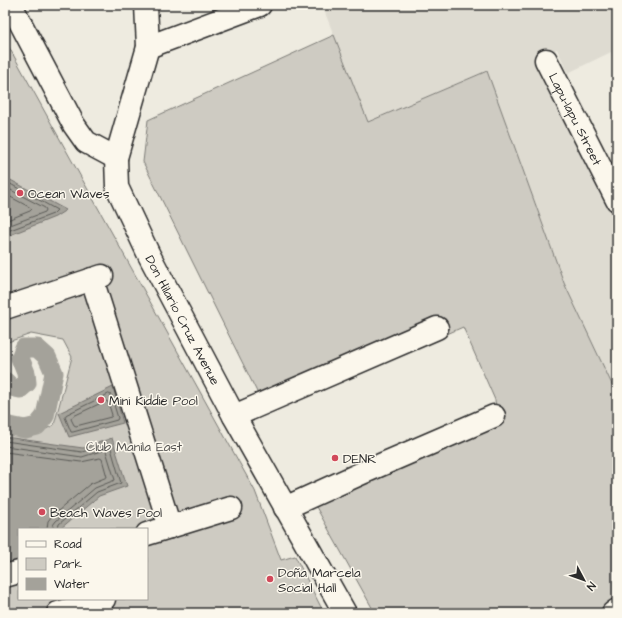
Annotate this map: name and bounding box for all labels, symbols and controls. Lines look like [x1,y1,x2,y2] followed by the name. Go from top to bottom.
[544,70,606,169] street label: Lapu-lapu Street
[28,185,110,203] place label: Ocean Waves
[15,188,25,198] marker: Ocean Waves
[141,252,224,388] street label: Don Hilario Cruz Avenue
[109,392,198,410] place label: Mini Kiddie Pool
[96,395,106,405] marker: Mini Kiddie Pool
[86,438,183,456] park label: Club Manila East
[343,450,377,468] place label: DENR
[330,453,340,463] marker: DENR
[50,504,162,522] place label: Beach Waves Pool
[37,507,47,517] marker: Beach Waves Pool
[18,528,148,600] legend
[54,536,82,553] text: Road
[54,556,82,573] text: Park
[564,560,604,600] north arrow
[278,564,361,597] place label: Doña Marcela Social Hall
[265,574,275,584] marker: Doña Marcela Social Hall
[54,576,90,593] text: Water
[583,579,599,594] text: N

